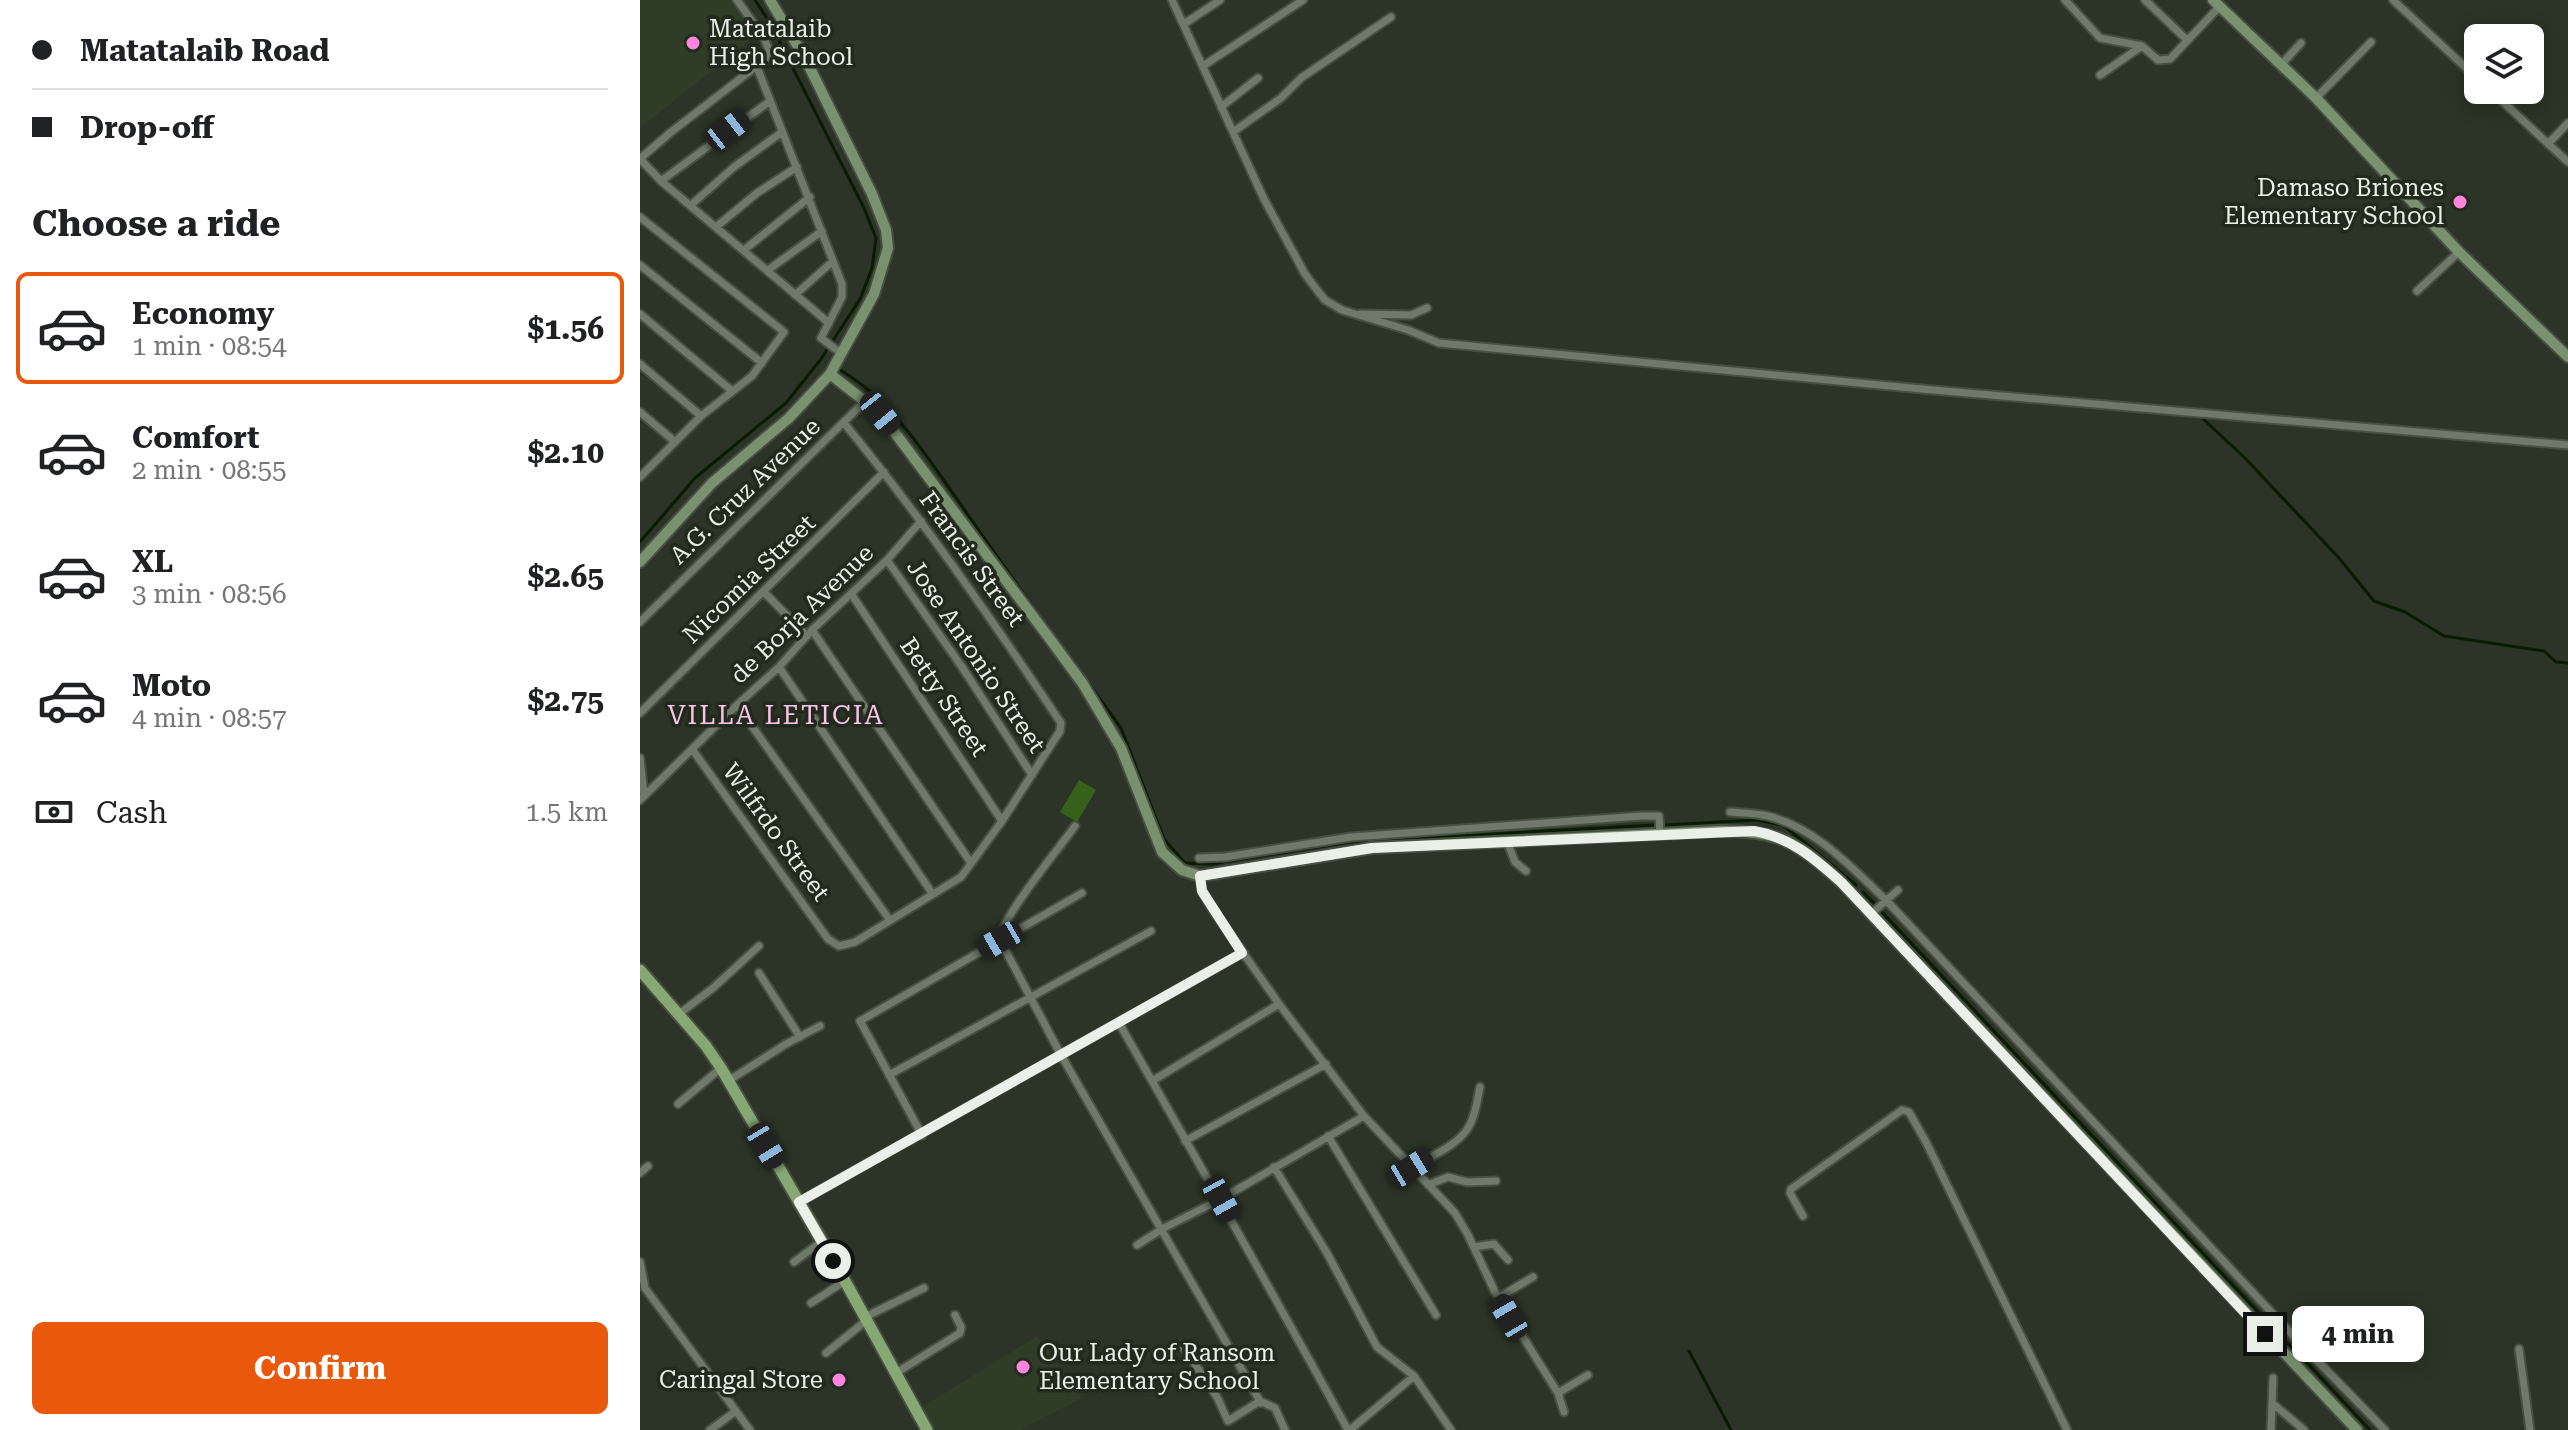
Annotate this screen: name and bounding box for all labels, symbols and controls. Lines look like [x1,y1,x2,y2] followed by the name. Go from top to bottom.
[709,15,853,71] place label: Matatalaib High School
[2464,24,2544,104] map controls
[2464,24,2544,104] button: layers
[80,33,330,68] text: Matatalaib Road
[684,34,702,52] marker: Matatalaib High School
[702,106,754,154] car
[80,110,214,145] text: Drop-off
[2224,174,2444,230] place label: Damaso Briones Elementary School
[2451,193,2469,211] marker: Damaso Briones Elementary School
[32,203,280,245] text: Choose a ride
[36,292,108,364] icon: car
[132,296,274,331] text: Economy
[527,311,604,346] text: $1.56
[132,331,287,361] text: 1 min · 08:54
[856,387,904,439] car
[664,412,826,570] street label: A.G. Cruz Avenue
[36,416,108,488] icon: car
[132,420,259,455] text: Comfort
[527,435,604,470] text: $2.10
[132,455,287,485] text: 2 min · 08:55
[914,486,1030,632] street label: Francis Street
[677,509,821,649] street label: Nicomia Street
[725,539,879,689] street label: de Borja Avenue
[36,540,108,612] icon: car
[132,544,173,579] text: XL
[901,554,1051,758] street label: Jose Antonio Street
[527,559,604,594] text: $2.65
[132,579,287,609] text: 3 min · 08:56
[894,632,994,762] street label: Betty Street
[36,664,108,736] icon: car
[132,668,211,703] text: Moto
[527,683,604,718] text: $2.75
[667,700,885,730] district label: VILLA LETICIA
[132,703,287,733] text: 4 min · 08:57
[717,758,835,906] street label: Wilfrdo Street
[32,790,76,834] icon: cash
[96,795,167,830] text: Cash
[525,797,608,827] text: 1.5 km
[973,918,1027,962] car
[743,1119,789,1173] car
[1384,1145,1438,1191] car
[1199,1172,1243,1226] car
[815,1243,851,1279] route start
[1487,1290,1531,1344] car
[2293,1306,2425,1362] callout: 4 min
[2247,1316,2283,1352] route end
[2322,1319,2394,1349] text: 4 min
[32,1322,608,1414] button: Confirm
[1039,1339,1275,1395] place label: Our Lady of Ransom Elementary School
[1014,1358,1032,1376] marker: Our Lady of Ransom Elementary School
[659,1366,823,1394] place label: Caringal Store
[830,1371,848,1389] marker: Caringal Store

